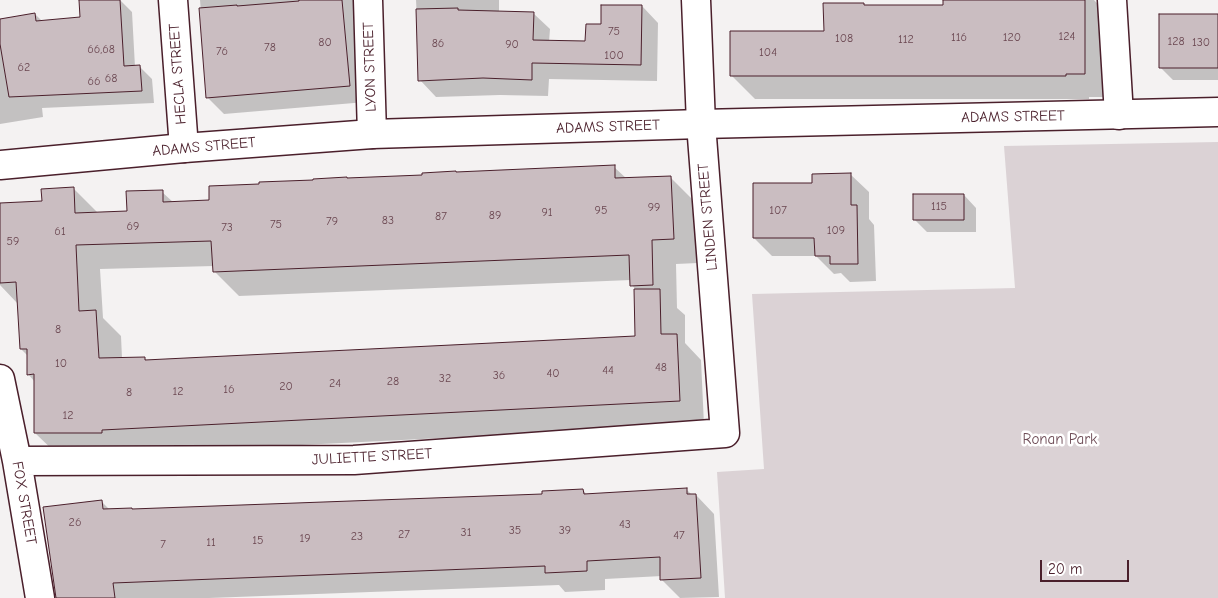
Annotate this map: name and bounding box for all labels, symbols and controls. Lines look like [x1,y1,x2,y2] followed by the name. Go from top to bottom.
[359,22,381,112] street label: LYON STREET
[165,23,191,125] street label: HECLA STREET
[608,25,620,39] house number: 75
[1059,30,1075,44] house number: 124
[951,31,967,45] house number: 116
[1003,31,1021,45] house number: 120
[835,32,853,46] house number: 108
[898,33,914,47] house number: 112
[1167,35,1185,49] house number: 128
[318,36,332,50] house number: 80
[1192,36,1210,50] house number: 130
[432,37,444,51] house number: 86
[505,38,519,52] house number: 90
[264,41,276,55] house number: 78
[87,43,115,57] house number: 66,68
[216,45,228,59] house number: 76
[759,46,777,60] house number: 104
[604,49,624,63] house number: 100
[18,61,30,75] house number: 62
[105,72,117,86] house number: 68
[87,75,101,89] house number: 66
[961,107,1065,127] street label: ADAMS STREET
[556,116,660,138] street label: ADAMS STREET
[152,134,256,160] street label: ADAMS STREET
[694,163,722,271] street label: LINDEN STREET
[931,200,947,214] house number: 115
[648,201,660,215] house number: 99
[595,204,607,218] house number: 95
[769,204,787,218] house number: 107
[541,206,553,220] house number: 91
[489,209,501,223] house number: 89
[435,210,447,224] house number: 87
[382,214,394,228] house number: 83
[326,215,338,229] house number: 79
[270,218,282,232] house number: 75
[127,220,139,234] house number: 69
[221,221,233,235] house number: 73
[827,224,845,238] house number: 109
[54,225,66,239] house number: 61
[7,235,19,249] house number: 59
[55,323,61,337] house number: 8
[55,357,67,371] house number: 10
[655,361,667,375] house number: 48
[602,364,614,378] house number: 44
[546,367,560,381] house number: 40
[493,369,505,383] house number: 36
[439,372,451,386] house number: 32
[387,375,399,389] house number: 28
[329,377,341,391] house number: 24
[279,380,293,394] house number: 20
[223,383,235,397] house number: 16
[172,385,184,399] house number: 12
[126,386,132,400] house number: 8
[62,409,74,423] house number: 12
[1023,431,1097,449] park label: Ronan Park
[311,445,433,469] street label: JULIETTE STREET
[8,460,40,546] street label: FOX STREET
[69,516,81,530] house number: 26
[619,518,631,532] house number: 43
[509,524,521,538] house number: 35
[559,524,571,538] house number: 39
[461,526,471,540] house number: 31
[398,528,410,542] house number: 27
[673,529,685,543] house number: 47
[351,530,363,544] house number: 23
[299,532,311,546] house number: 19
[252,534,264,548] house number: 15
[206,536,216,550] house number: 11
[160,538,166,552] house number: 7
[1043,550,1132,582] scale bar
[1048,560,1082,578] text: 20 m

